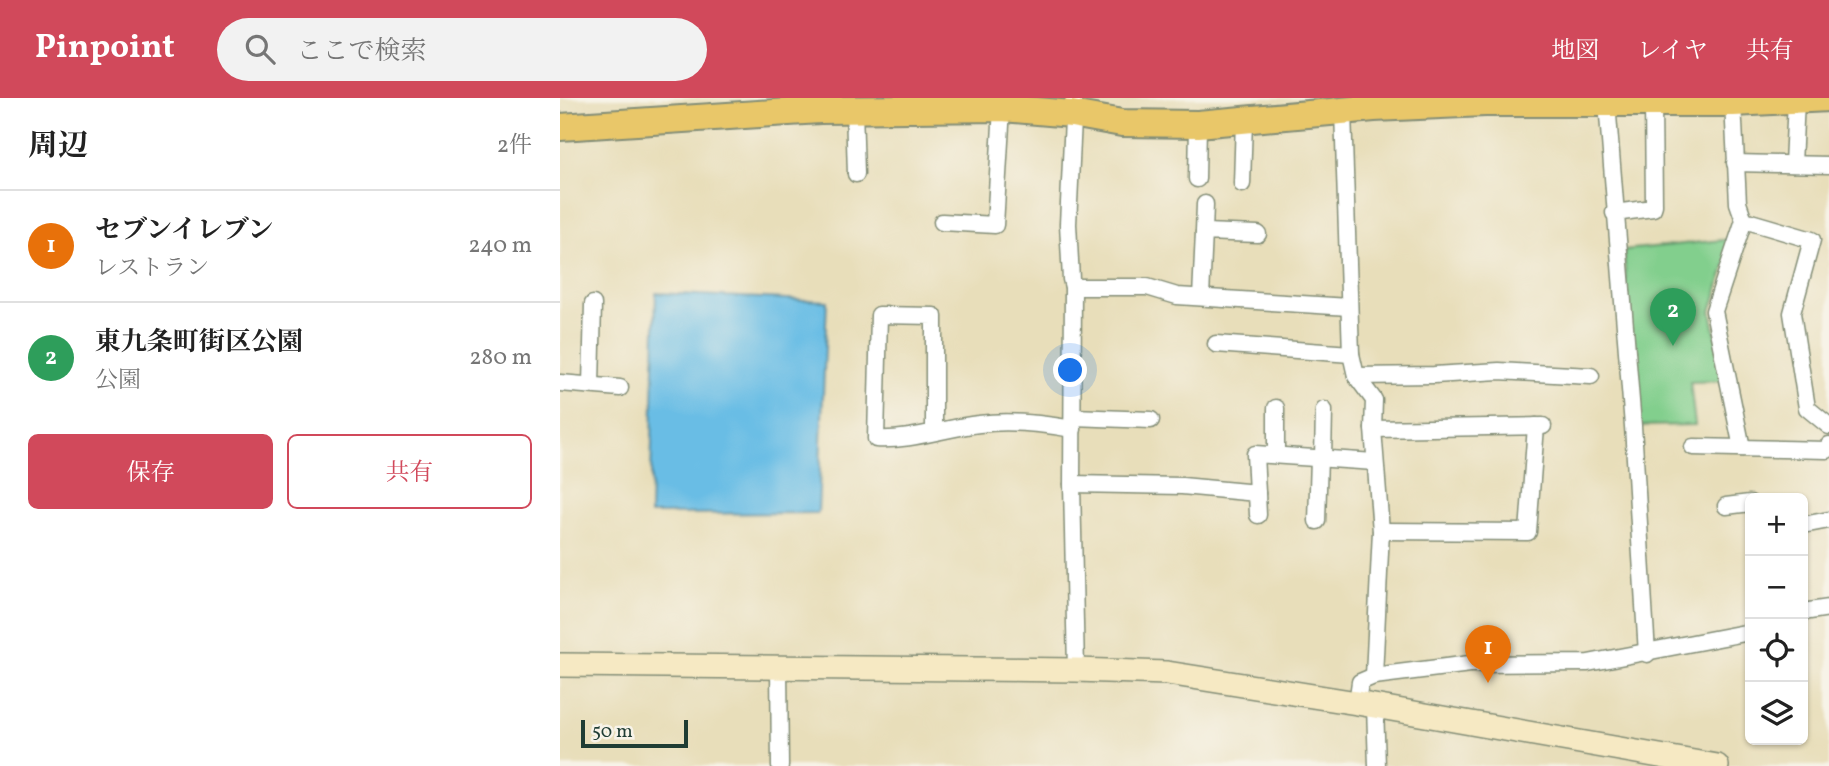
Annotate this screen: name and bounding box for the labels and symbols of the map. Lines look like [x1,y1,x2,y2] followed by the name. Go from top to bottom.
[1650,288,1696,346] pin: 2
[1053,353,1087,387] your location
[1465,625,1511,683] pin: 1
[581,717,688,749] scale bar

